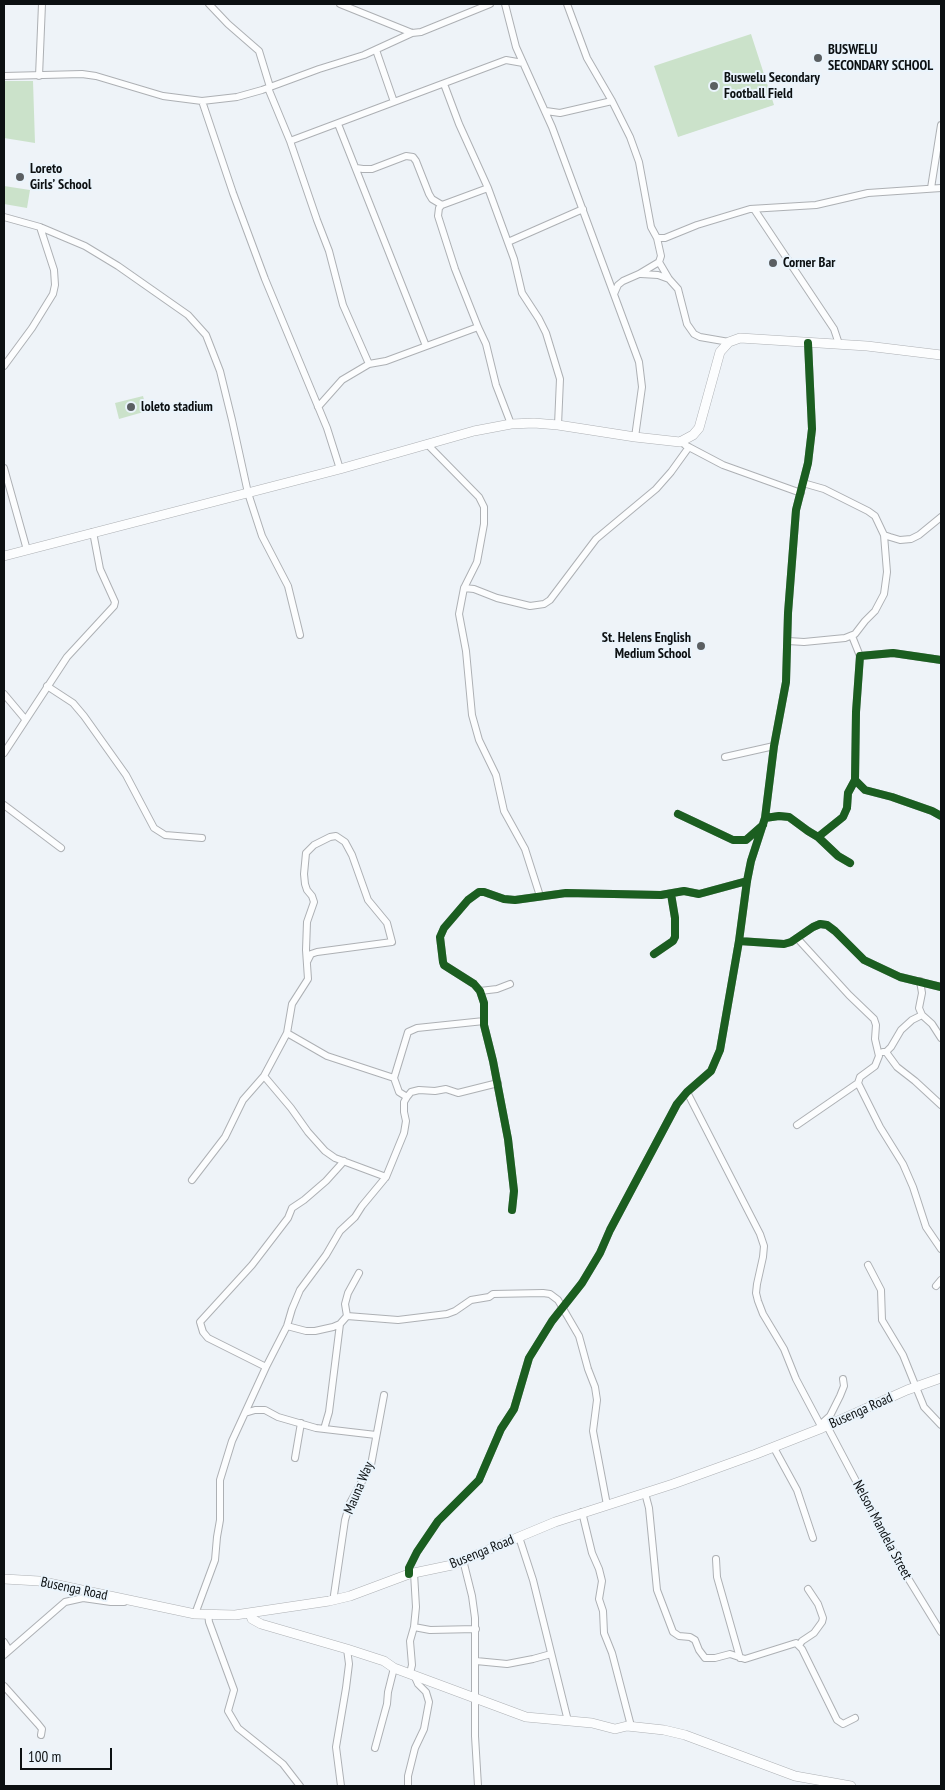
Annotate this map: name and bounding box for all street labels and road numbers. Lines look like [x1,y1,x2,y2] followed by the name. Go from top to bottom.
[827,1390,895,1432] street label: Busenga Road
[341,1459,377,1517] street label: Mauna Way
[849,1478,915,1582] street label: Nelson Mandela Street
[447,1532,517,1572] street label: Busenga Road
[39,1574,109,1604] street label: Busenga Road

